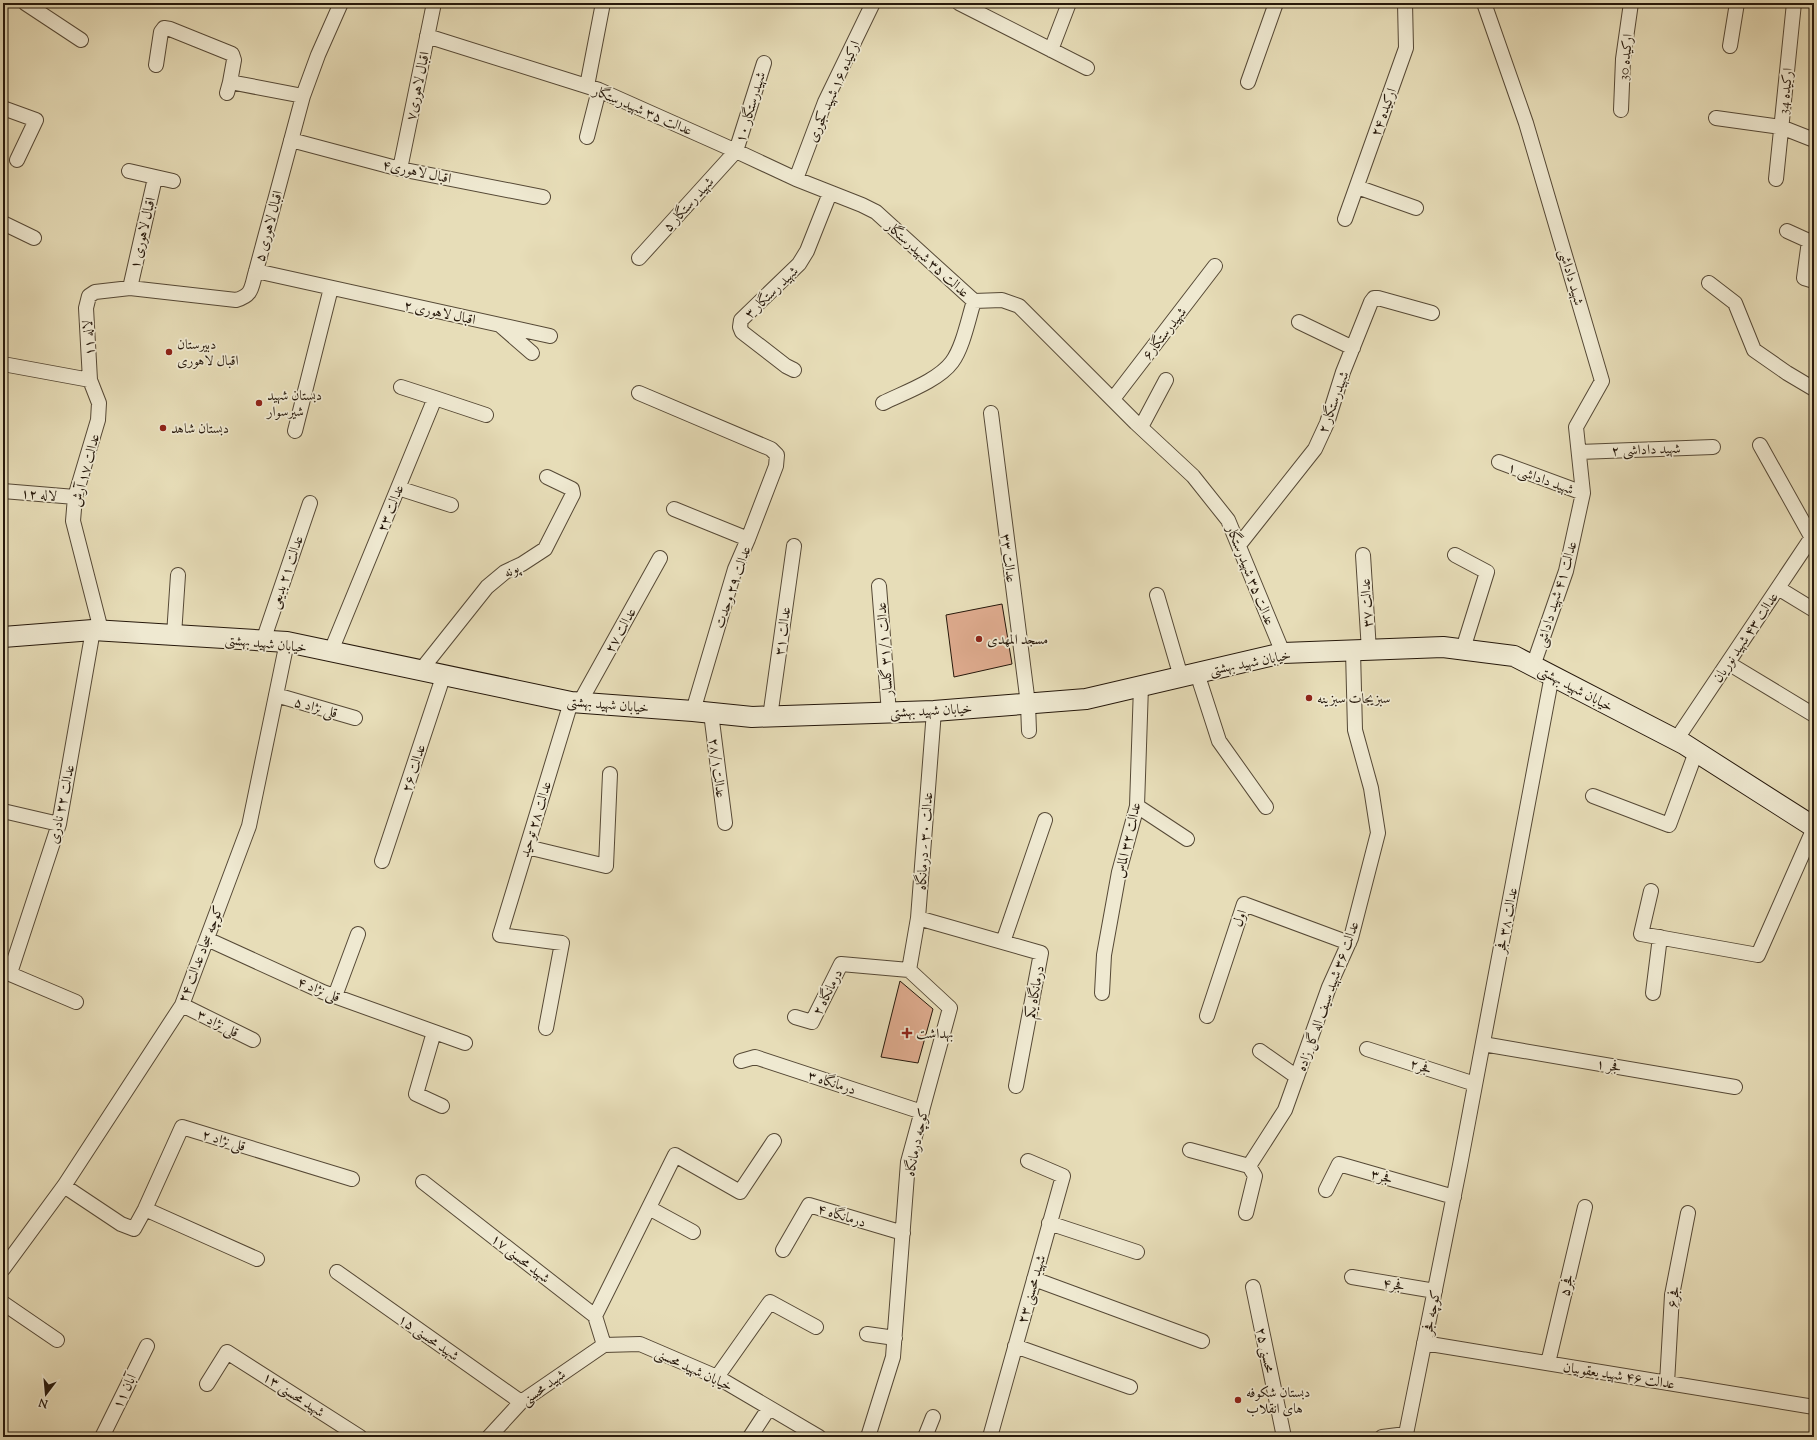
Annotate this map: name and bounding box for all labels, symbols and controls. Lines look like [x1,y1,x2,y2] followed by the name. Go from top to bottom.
[1615,33,1639,82] street label: ارکیده 30
[803,38,866,146] street label: ارکیده ۱۶ شهید کجوری
[402,50,436,123] street label: اقبال لاهوری۷
[1775,67,1799,115] street label: ارکیده 34
[731,69,772,146] street label: شهیدرستگار ۱۰
[588,80,695,142] street label: عدالت ۳۵ شهیدرستگار
[1367,86,1403,140] street label: ارکیده ۲۴
[380,156,453,190] street label: اقبال لاهوری۴
[659,173,720,237] street label: شهید رستگار ۵
[251,189,289,264] street label: اقبال لاهوری ۵
[126,196,162,271] street label: اقبال لاهوری ۱
[879,215,973,303] street label: عدالت ۳۵ شهیدرستگار
[1552,247,1588,308] street label: شهید داداشی
[740,262,804,324] street label: شهید رستگار ۳
[402,297,477,331] street label: اقبال لاهوری ۲
[1138,303,1193,365] street label: شهیدرستگار۶
[79,319,101,357] street label: لاله ۱۱
[177,336,239,372] place label: دبیرستان اقبال لاهوری
[164,347,174,357] marker: دبیرستان اقبال لاهوری
[1313,368,1355,437] street label: شهیدرستگار ۲
[265,387,322,423] place label: دبستان شهید شیرسوار
[254,398,264,408] marker: دبستان شهید شیرسوار
[171,420,229,440] place label: دبستان شاهد
[158,423,168,433] marker: دبستان شاهد
[68,432,106,509] street label: عدالت ۱۷ آرش
[1611,440,1681,462] street label: شهید داداشی ۲
[1504,459,1576,501] street label: شهید داداشی ۱
[373,482,410,535] street label: عدالت ۲۳
[20,484,58,508] street label: لاله ۱۲
[1219,521,1279,629] street label: عدالت ۳۵ شهیدرستگار
[266,533,310,612] street label: عدالت ۲۱ بدیعی
[994,533,1020,584] street label: عدالت ۳۳
[1532,539,1584,650] street label: عدالت ۴۱ شهید داداشی
[710,544,757,632] street label: عدالت ۲۹ وحدت
[500,559,525,584] street label: پونه
[1357,578,1379,628] street label: عدالت ۳۷
[1709,589,1784,687] street label: عدالت ۴۳ شهید نوریان
[873,601,899,698] street label: عدالت ۳۱/۱ گلسار
[601,605,642,657] street label: عدالت ۲۷
[771,605,797,657] street label: عدالت ۳۱
[224,631,308,659] street label: خیابان شهید بهشتی
[987,631,1048,651] place label: مسجد المهدی
[974,634,984,644] marker: مسجد المهدی
[1208,646,1293,682] street label: خیابان شهید بهشتی
[1534,662,1616,718] street label: خیابان شهید بهشتی
[1317,690,1391,710] place label: سبزیجات سبزینه
[566,692,650,720] street label: خیابان شهید بهشتی
[291,693,340,725] street label: قلی نژاد ۵
[1304,693,1314,703] marker: سبزیجات سبزینه
[889,700,973,724] street label: خیابان شهید بهشتی
[702,737,730,799] street label: عدالت۲۸/۱
[398,742,432,795] street label: عدالت ۲۶
[45,763,81,846] street label: عدالت ۲۲ نادری
[516,779,558,860] street label: عدالت ۲۸ توحید
[912,791,939,891] street label: عدالت ۳۰ - درمانگاه
[1111,801,1147,880] street label: عدالت ۳۲ الماس
[1491,886,1524,957] street label: عدالت ۳۸ فجر
[174,903,230,1006] street label: کوچه سجاد عدالت ۲۴
[1229,907,1253,930] street label: اول
[1292,919,1365,1074] street label: عدالت ۳۶ شهید سیف اله گل زاده
[1020,964,1053,1021] street label: درمانگاه یکم
[808,966,849,1020] street label: درمانگاه ۲
[294,973,343,1008] street label: قلی نژاد ۴
[193,1006,241,1044] street label: قلی نژاد ۳
[916,1025,953,1045] place label: بهداشت
[901,1027,913,1039] marker: بهداشت
[1407,1055,1434,1081] street label: فجر۲
[1595,1055,1623,1079] street label: فجر ۱
[805,1066,858,1101] street label: درمانگاه ۳
[900,1106,935,1178] street label: کوچه درمانگاه
[199,1126,248,1158] street label: قلی نژاد ۲
[1368,1165,1395,1191] street label: فجر۳
[815,1199,868,1234] street label: درمانگاه ۴
[486,1230,554,1289] street label: شهید محسنی ۱۷
[1014,1253,1052,1326] street label: شهید محسنی ۲۳
[1556,1272,1580,1299] street label: فجر۵
[1381,1274,1406,1298] street label: فجر۴
[1664,1285,1686,1309] street label: فجر۶
[1418,1288,1447,1338] street label: کوچه فجر
[393,1310,462,1367] street label: شهید محسنی ۱۵
[1249,1326,1279,1375] street label: محسنی ۲۵
[651,1344,735,1398] street label: خیابان شهید محسنی
[1562,1358,1676,1396] street label: عدالت ۴۶ شهید یعقوبیان
[518,1365,571,1412] street label: شهید محسنی
[258,1368,328,1423] street label: شهید محسنی ۱۳
[109,1369,144,1413] street label: آبان ۱۱
[26,1374,66,1414] north arrow
[1246,1384,1310,1420] place label: دبستان شکوفه های انقلاب
[37,1394,51,1412] text: N
[1233,1395,1243,1405] marker: دبستان شکوفه های انقلاب

